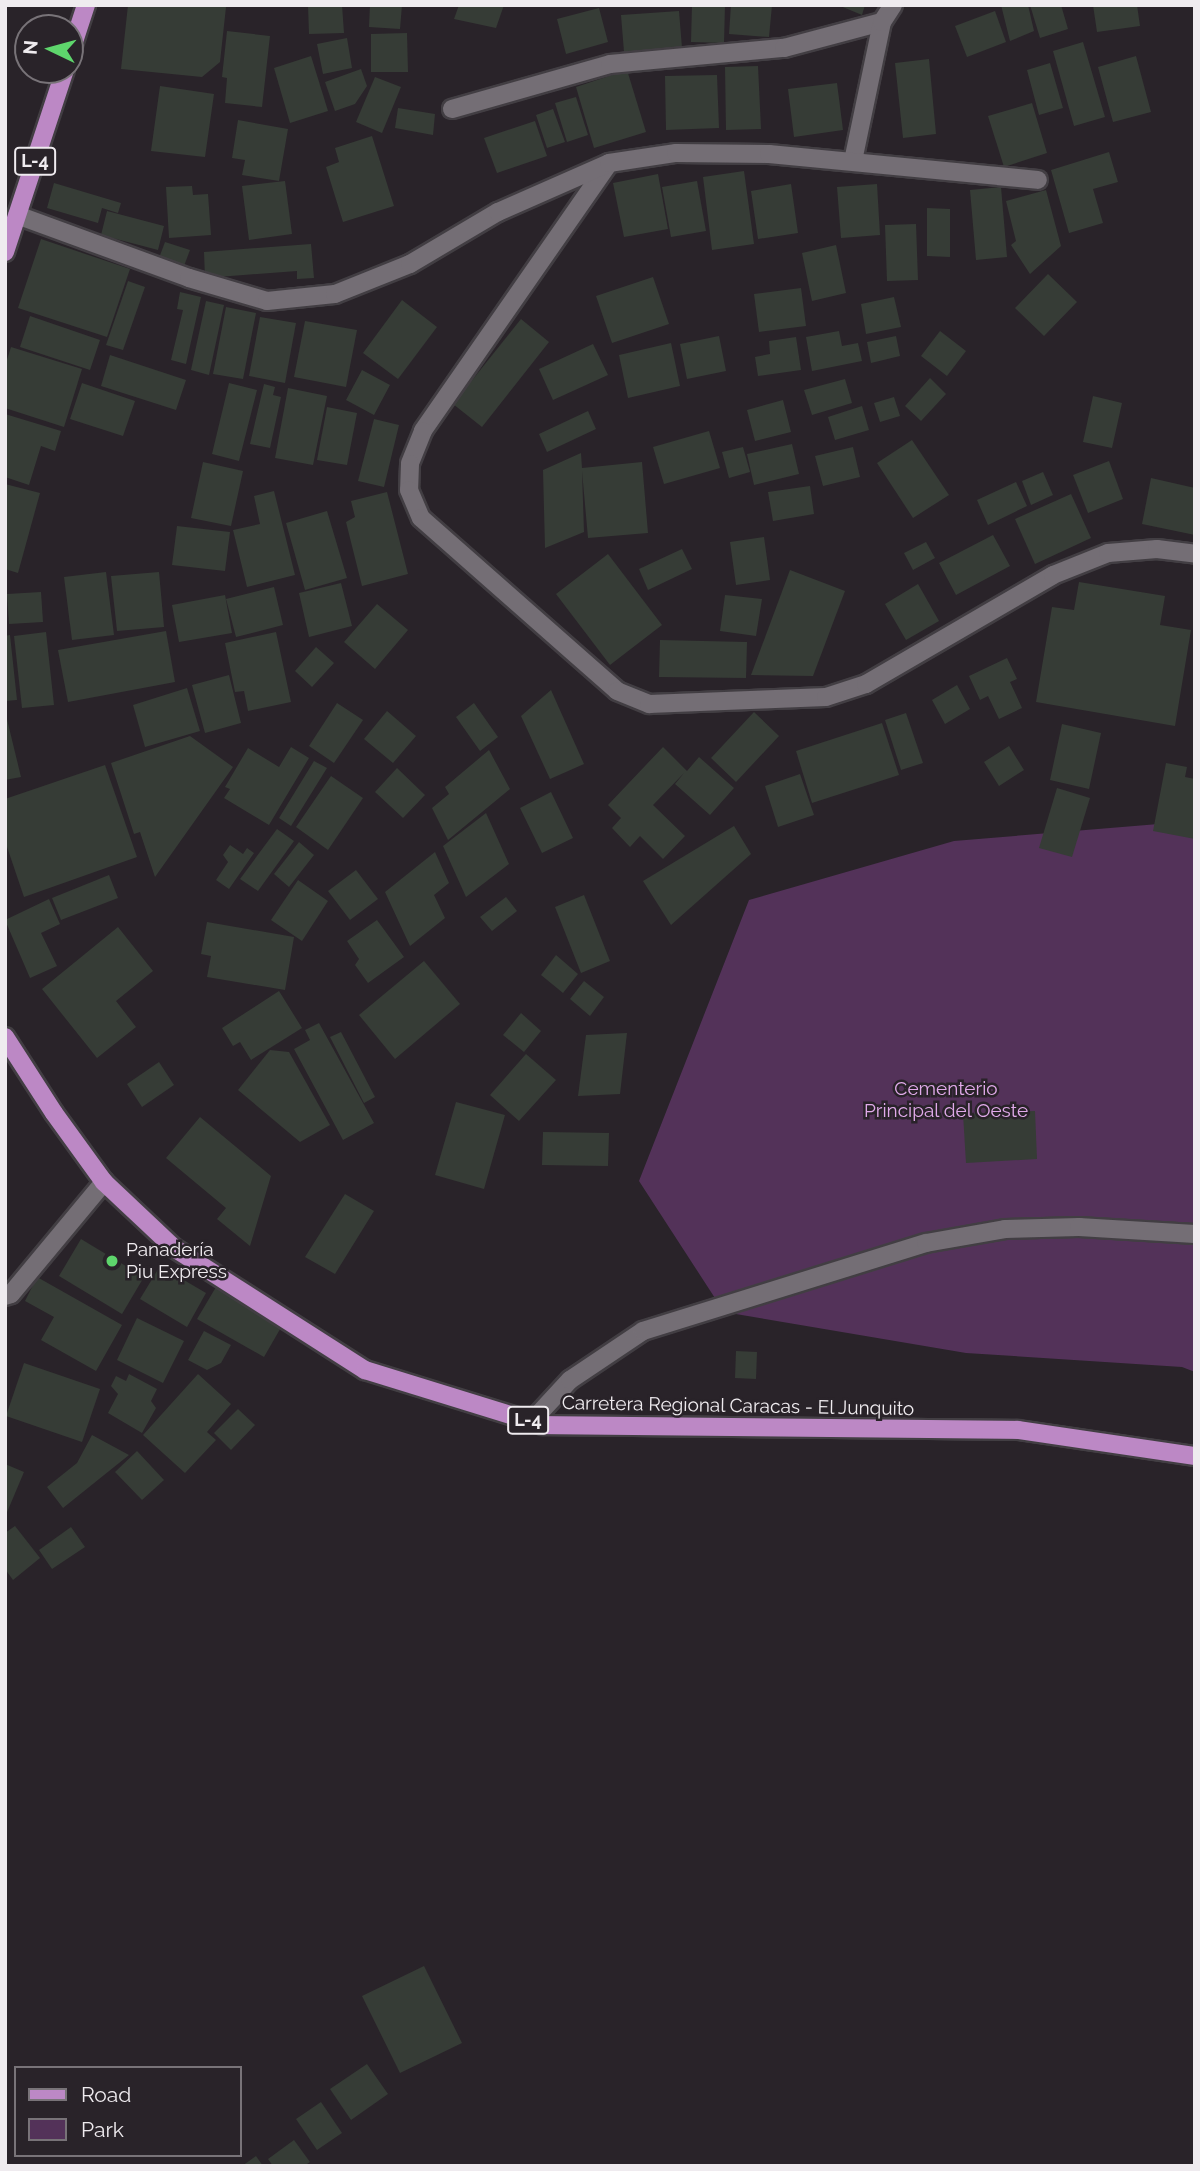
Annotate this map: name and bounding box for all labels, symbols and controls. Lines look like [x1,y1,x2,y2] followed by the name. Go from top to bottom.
[14,14,84,84] north arrow
[18,39,42,56] text: N
[14,146,56,176] road number: L-4
[863,1078,1029,1122] park label: Cementerio Principal del Oeste
[126,1239,227,1283] place label: Panadería Piu Express
[104,1253,120,1269] marker: Panadería Piu Express
[561,1392,915,1420] street label: Carretera Regional Caracas - El Junquito
[507,1406,549,1434] road number: L-4
[14,2066,242,2157] legend
[81,2082,131,2107] text: Road
[81,2117,124,2142] text: Park

